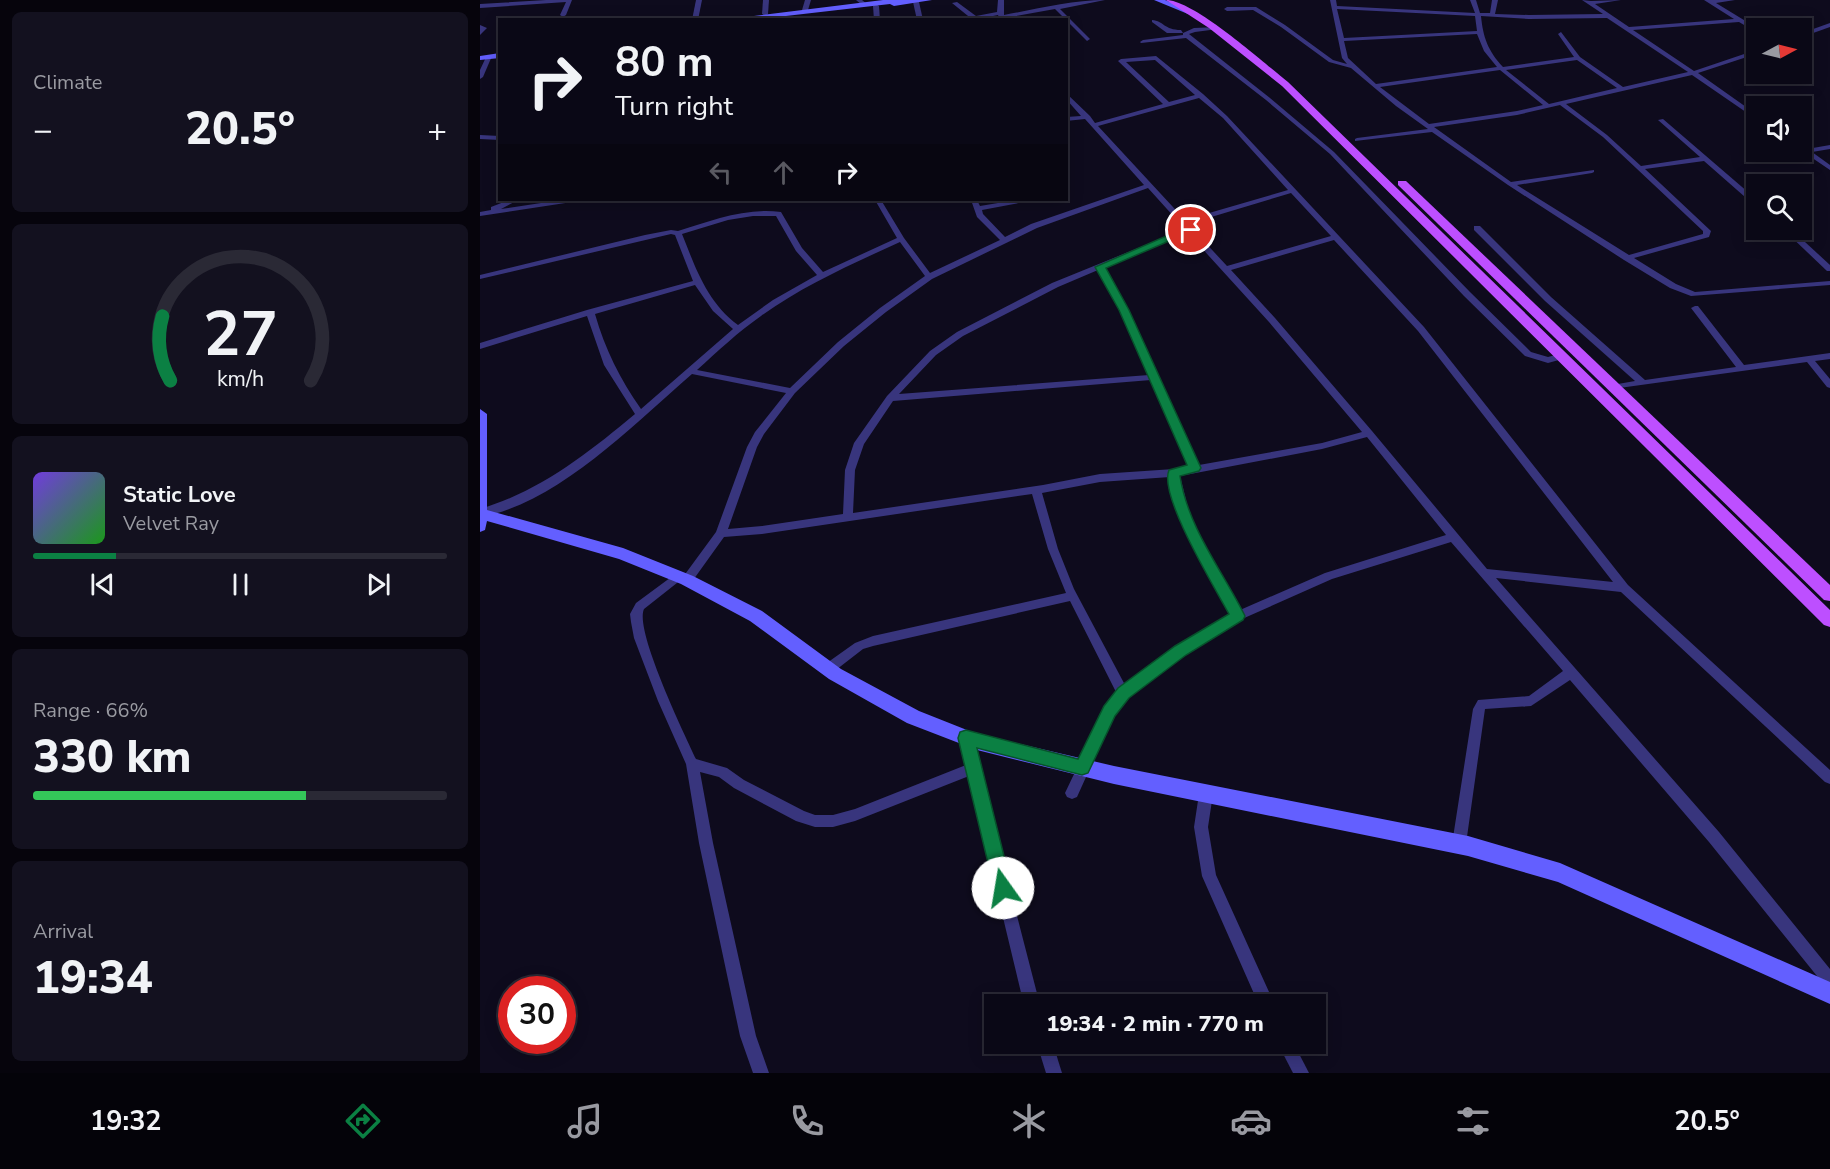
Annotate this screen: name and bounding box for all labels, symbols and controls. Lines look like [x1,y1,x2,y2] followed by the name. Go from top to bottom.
[1746,18,1812,84] north arrow
[1746,18,1812,240] map controls
[615,34,714,91] text: 80 m
[516,42,594,120] icon: right
[33,69,102,96] text: Climate
[615,88,733,125] text: Turn right
[1746,96,1812,162] button: sound
[185,99,295,160] text: 20.5°
[33,108,53,153] text: −
[427,108,447,153] text: +
[704,156,737,189] icon: left
[767,156,800,189] icon: ahead
[830,156,863,189] icon: right
[1746,174,1812,240] button: search
[1165,204,1216,255] pin
[1174,213,1207,246] icon: arrive
[203,292,277,377] text: 27
[216,365,264,395] text: km/h
[123,480,236,510] text: Static Love
[123,510,219,537] text: Velvet Ray
[86,568,119,601] icon: previous
[224,568,257,601] icon: pause
[362,568,395,601] icon: next
[33,697,148,724] text: Range · 66%
[33,727,192,788] text: 330 km
[971,856,1035,920] position arrow
[33,918,93,945] text: Arrival
[33,948,153,1009] text: 19:34
[498,976,576,1054] speed limit sign: 30
[1046,1009,1264,1039] text: 19:34 · 2 min · 770 m
[342,1100,384,1142] icon: directions
[564,1100,606,1142] icon: music
[786,1100,828,1142] icon: phone
[1008,1100,1050,1142] icon: climate
[1230,1100,1272,1142] icon: car
[1452,1100,1494,1142] icon: filters
[90,1103,162,1140] text: 19:32
[1674,1103,1740,1140] text: 20.5°

